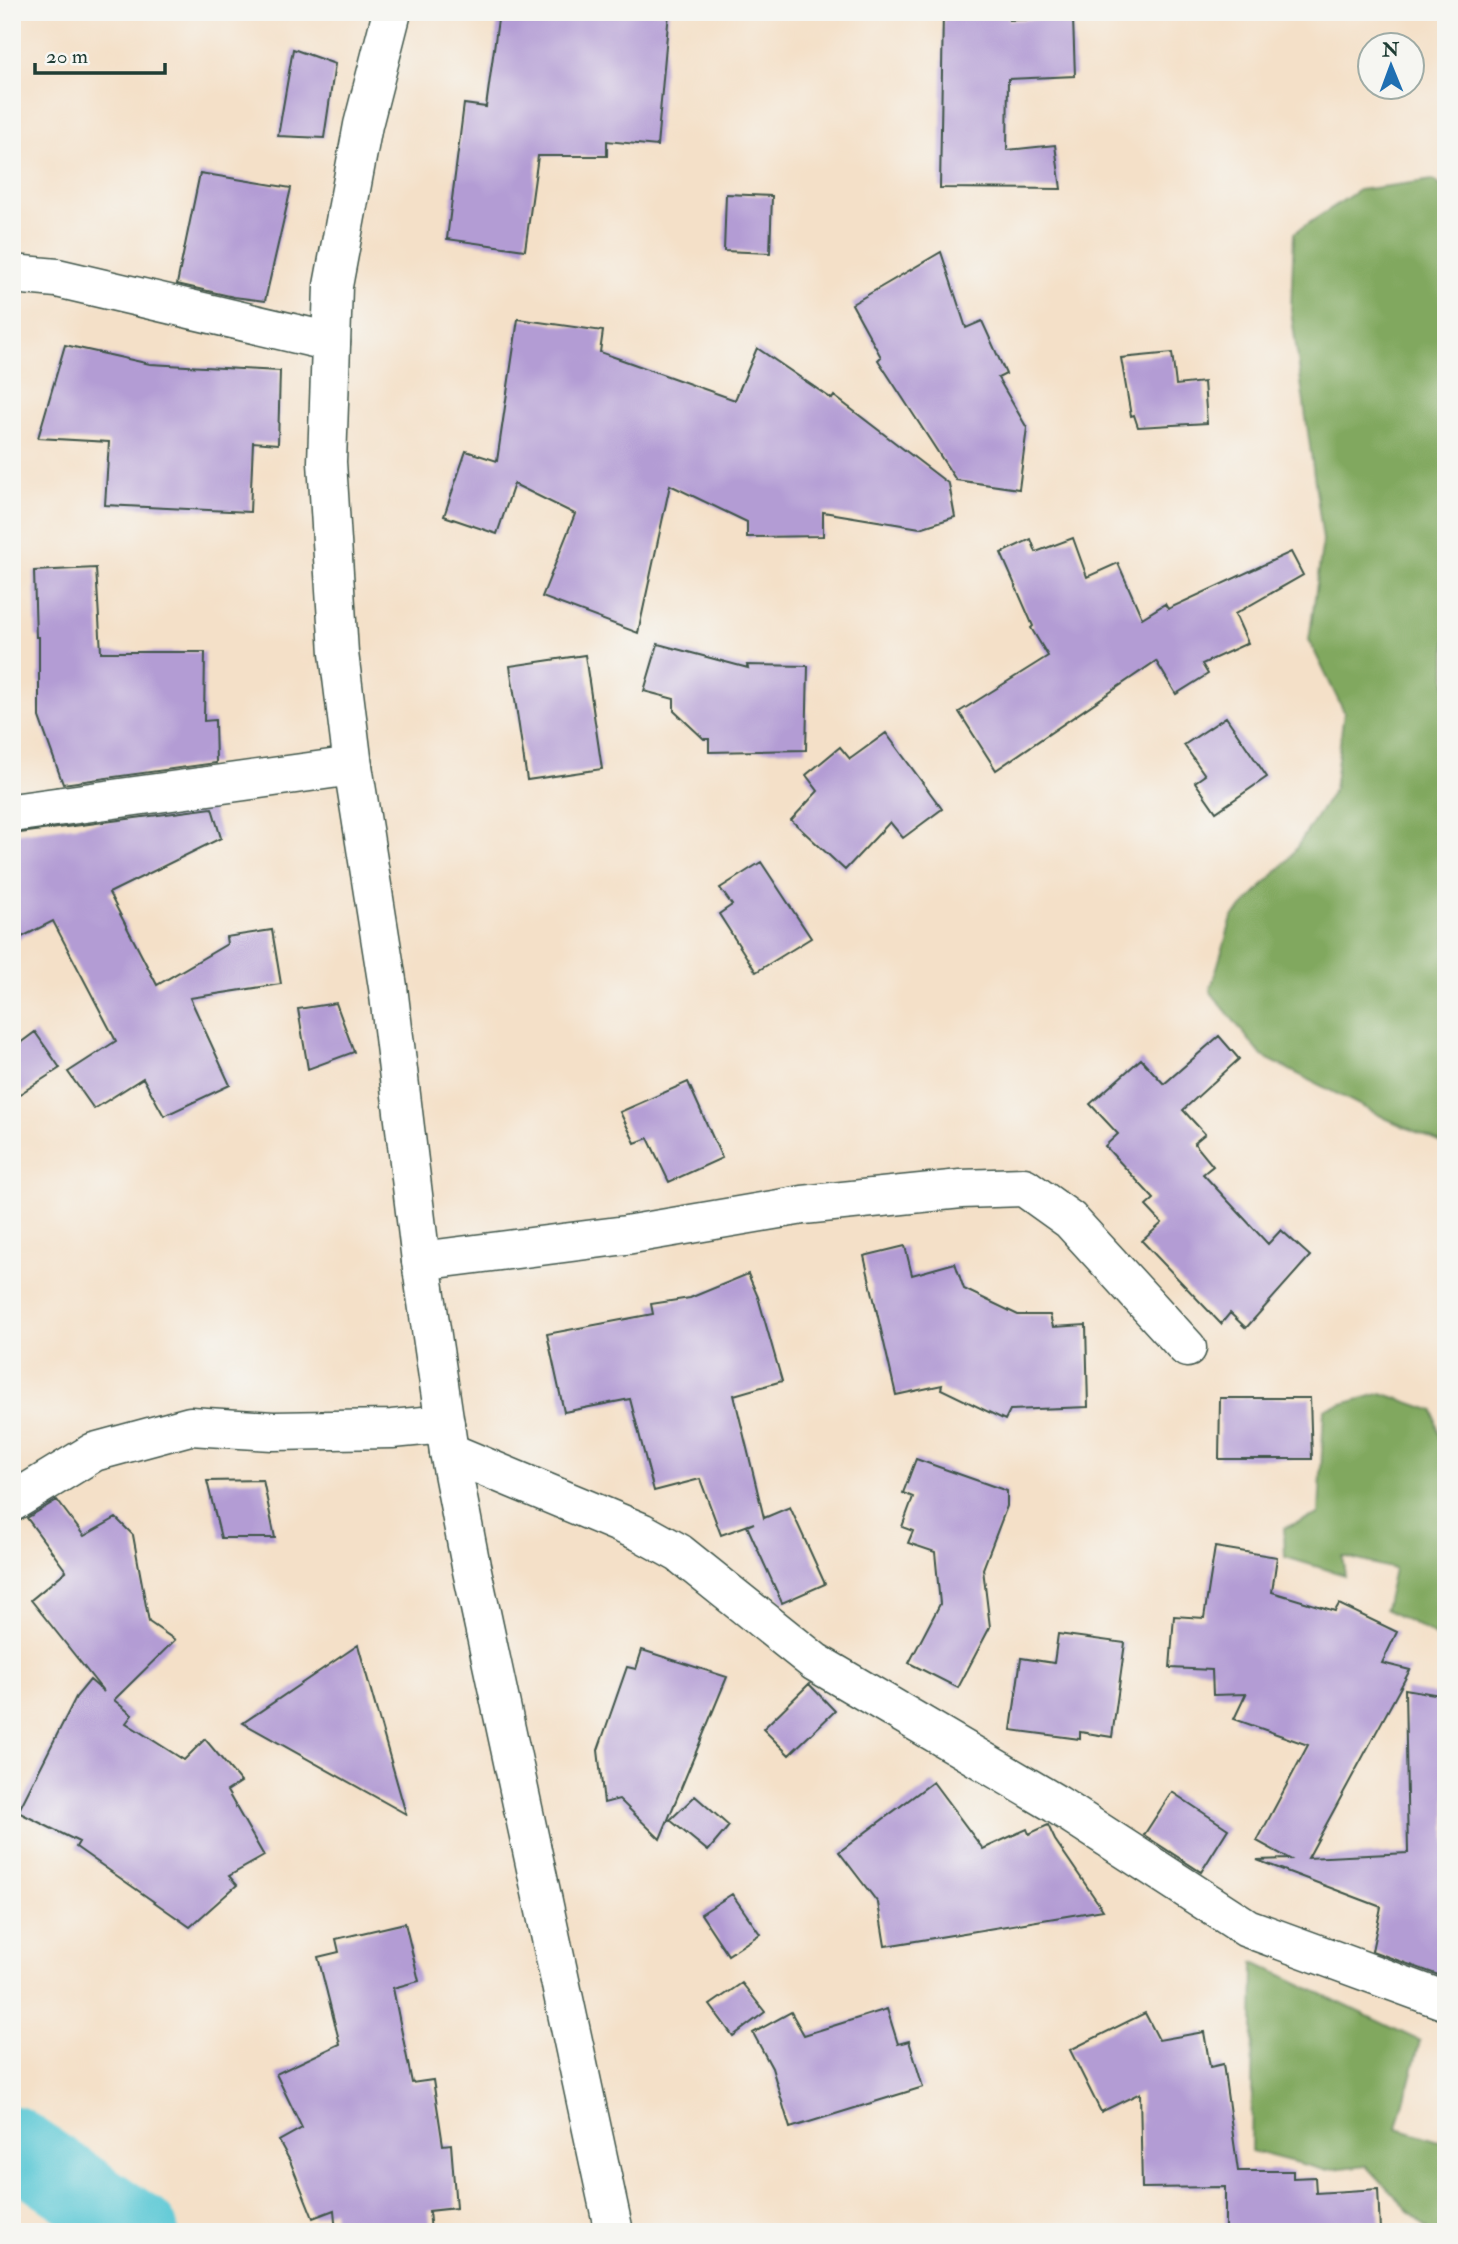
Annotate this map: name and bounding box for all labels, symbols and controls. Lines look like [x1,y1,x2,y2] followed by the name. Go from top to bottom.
[35,32,164,76] scale bar
[1356,32,1426,102] north arrow
[1381,38,1400,62] text: N
[46,43,88,70] text: 20 m

